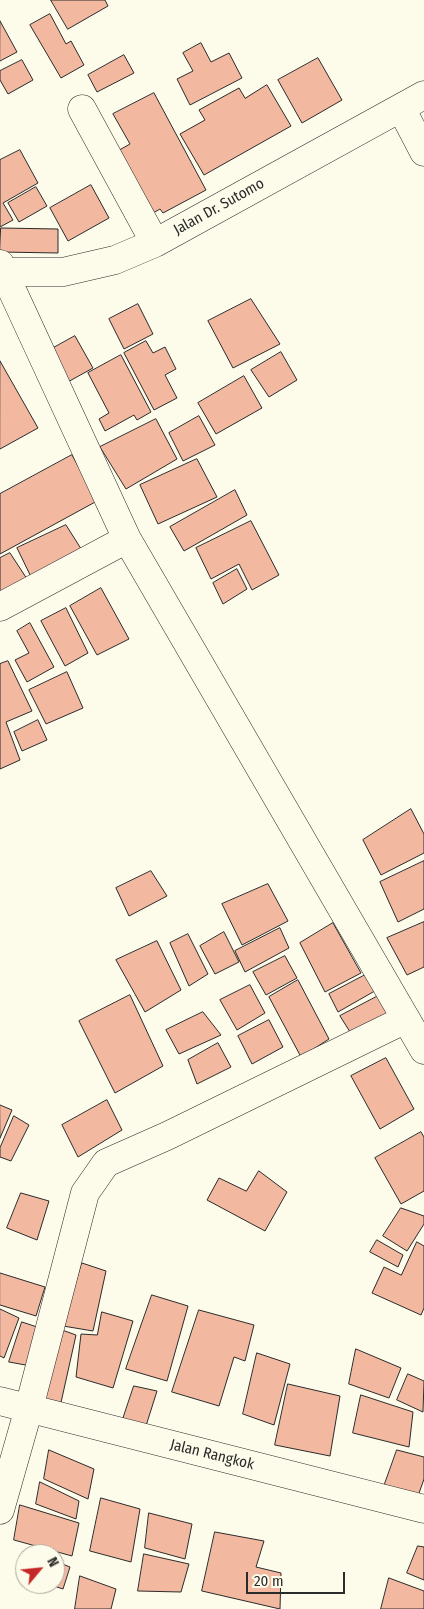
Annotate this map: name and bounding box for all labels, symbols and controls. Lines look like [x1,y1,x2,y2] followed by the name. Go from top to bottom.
[171,175,267,239] street label: Jalan Dr. Sutomo
[168,1436,256,1474] street label: Jalan Rangkok
[15,1544,65,1594] north arrow
[43,1554,62,1570] text: N
[249,1562,348,1594] scale bar
[254,1572,284,1590] text: 20 m

